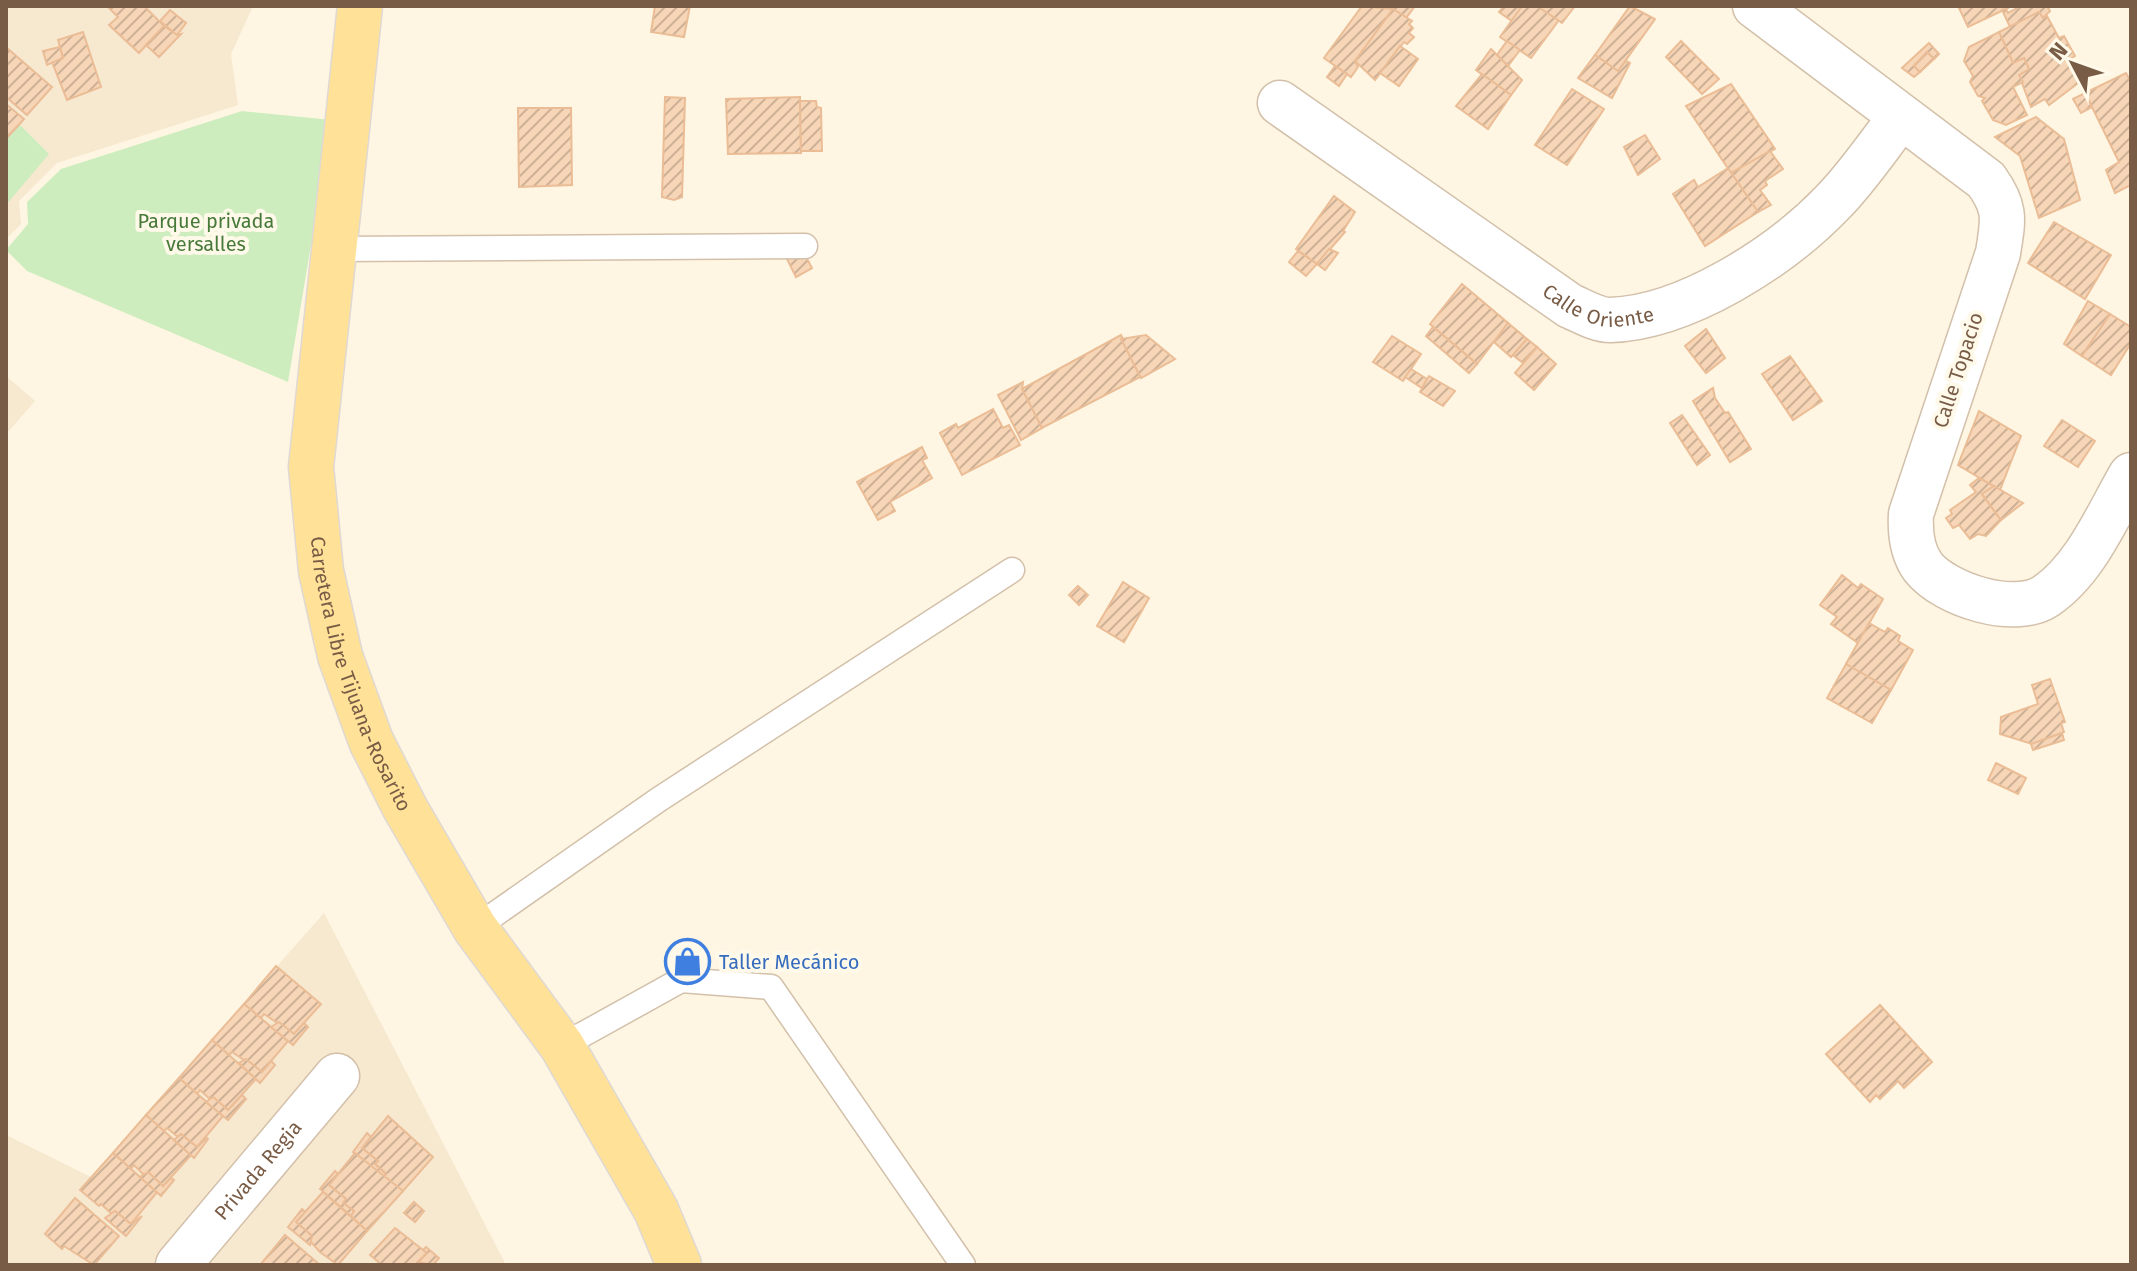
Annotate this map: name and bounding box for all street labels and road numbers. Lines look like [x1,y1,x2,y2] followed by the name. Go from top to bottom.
[1538,279,1656,332] street label: Calle Oriente
[1928,309,1988,431] street label: Calle Topacio
[306,535,417,815] street label: Carretera Libre Tijuana-Rosarito
[209,1115,307,1225] street label: Privada Regia

